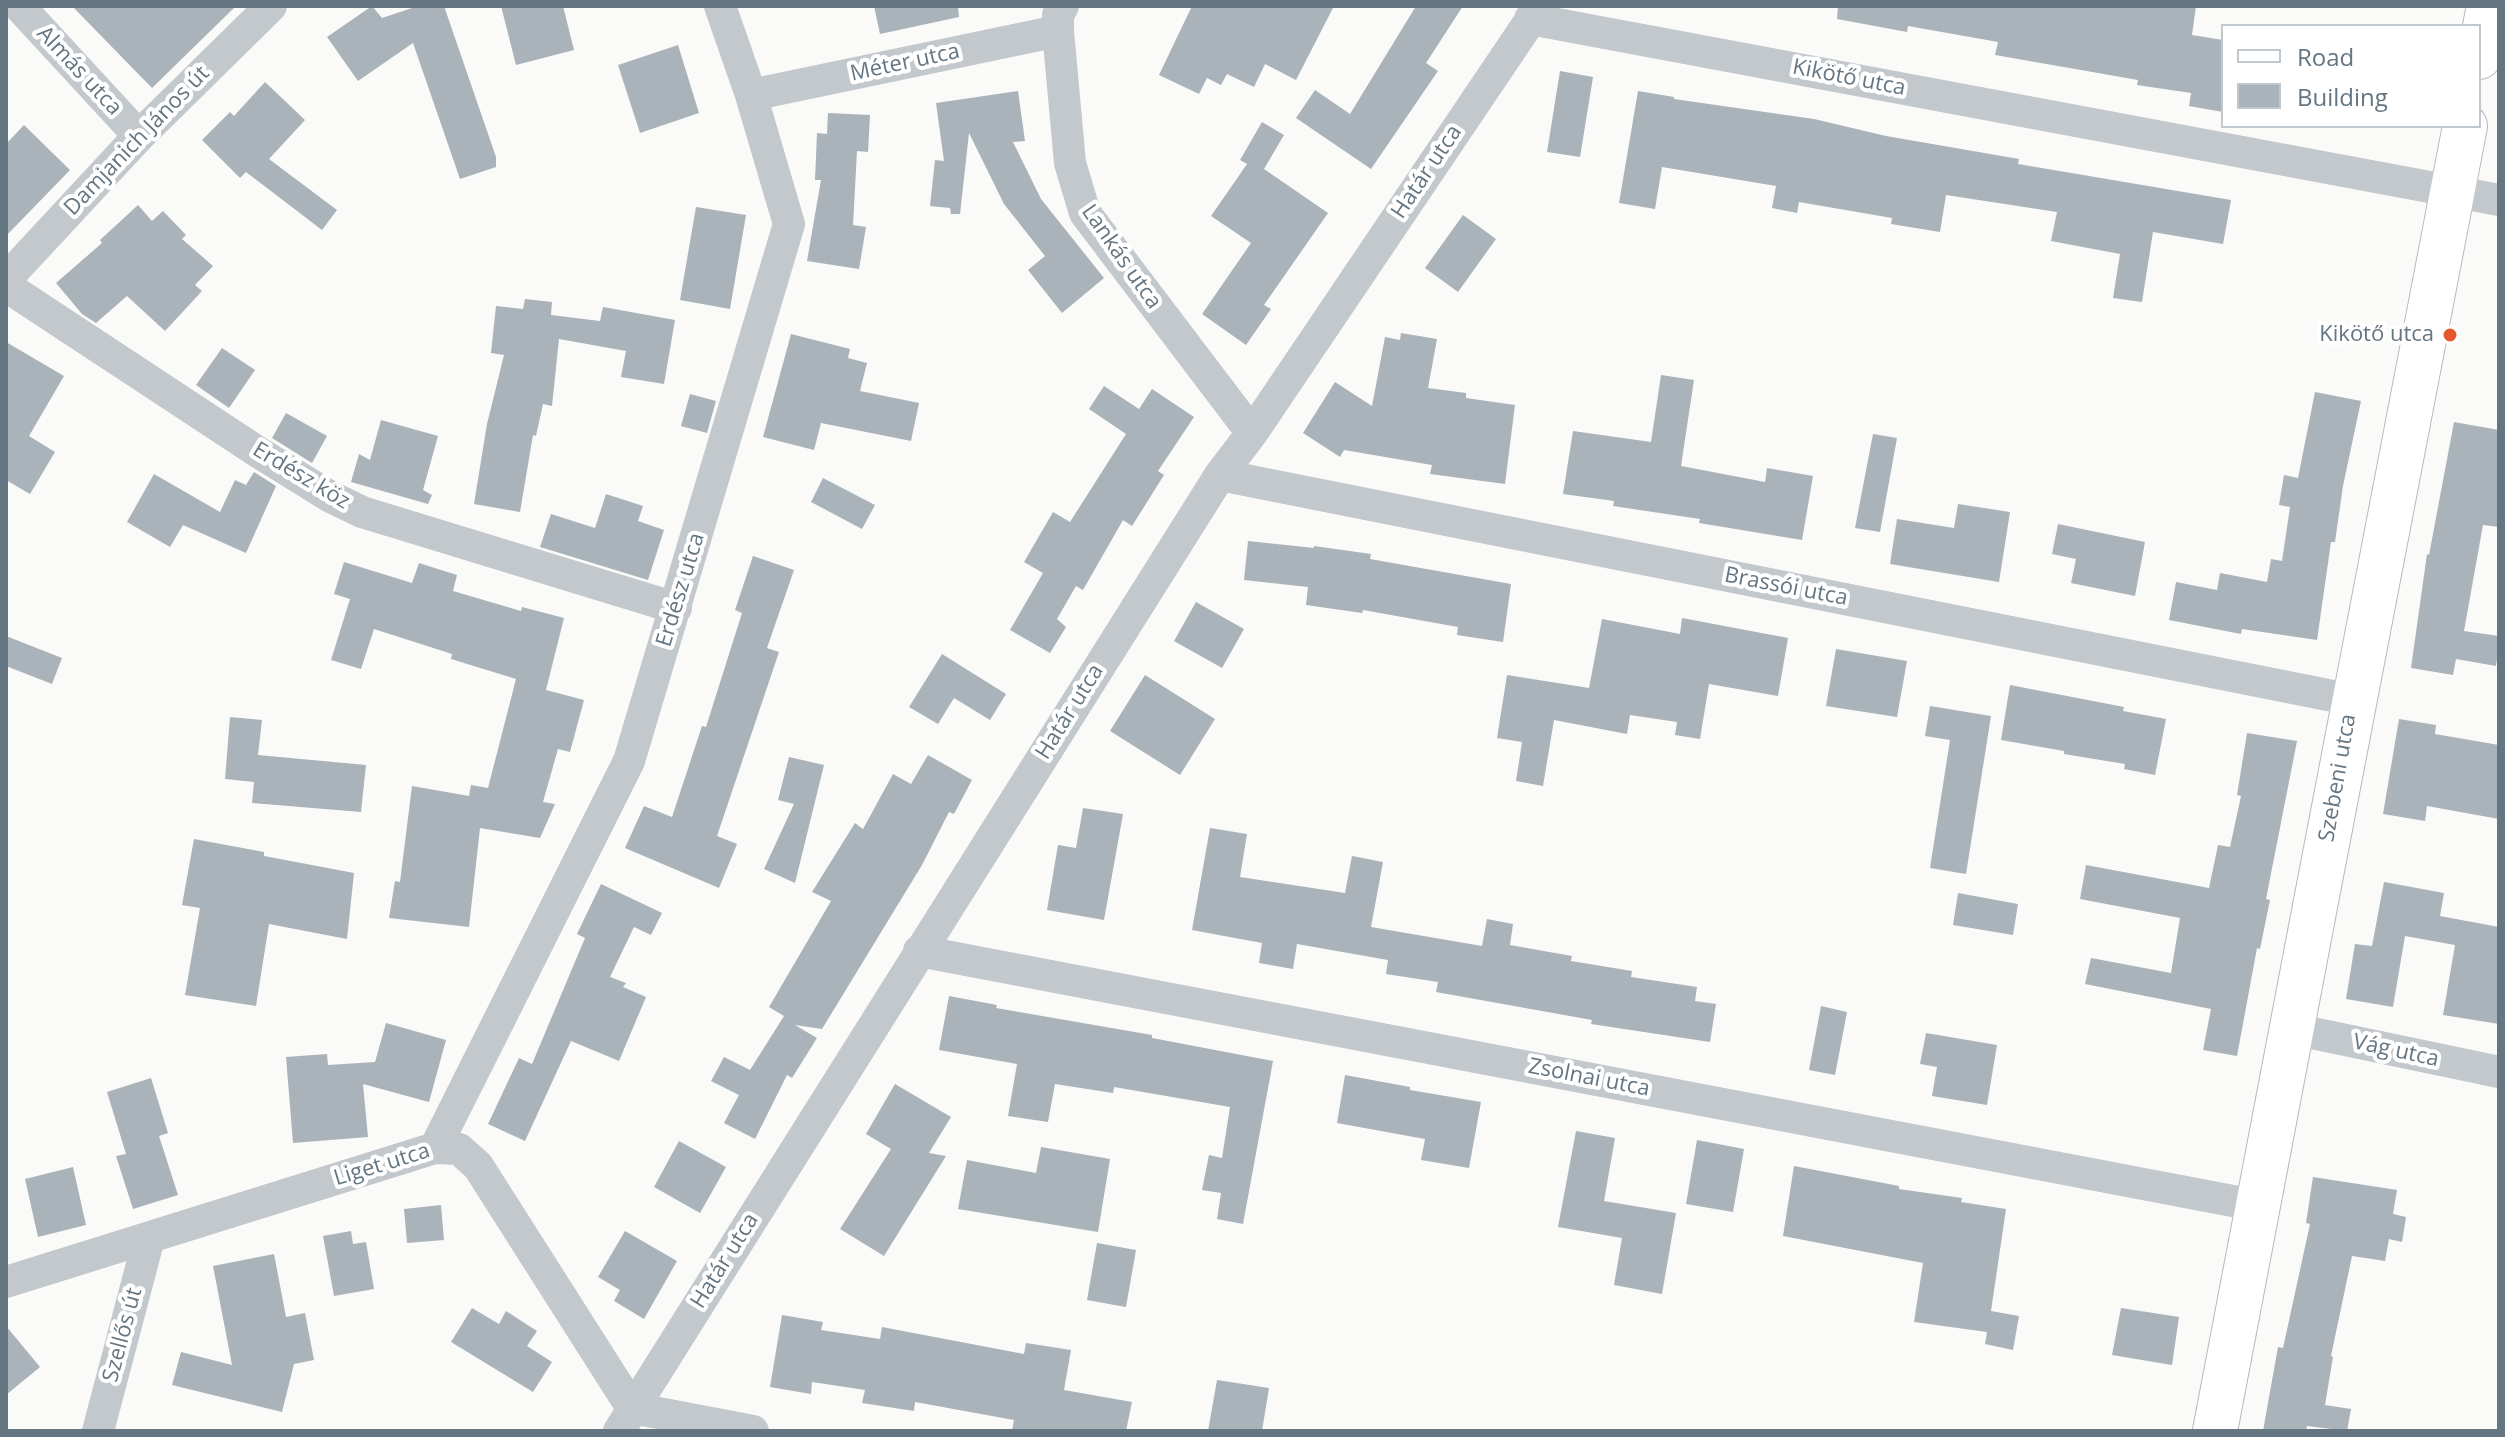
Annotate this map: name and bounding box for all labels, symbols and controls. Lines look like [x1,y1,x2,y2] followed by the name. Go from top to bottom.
[31,21,127,121] street label: Almás utca
[2221,24,2481,128] legend
[848,39,962,87] street label: Méter utca
[2297,40,2354,73] text: Road
[1790,54,1908,102] street label: Kikötő utca
[59,61,215,221] street label: Damjanich János út
[2297,80,2388,113] text: Building
[1386,120,1468,224] street label: Határ utca
[1075,200,1167,314] street label: Lankás utca
[2319,322,2434,348] place label: Kikötő utca
[2441,326,2459,344] marker: Kikötő utca
[248,437,354,515] street label: Erdész köz
[651,530,711,650] street label: Erdész utca
[1722,562,1850,612] street label: Brassói utca
[1030,660,1110,764] street label: Határ utca
[2314,712,2362,844] street label: Szebeni utca
[2351,1029,2441,1073] street label: Vág utca
[1526,1053,1652,1103] street label: Zsolnai utca
[331,1138,433,1192] street label: Liget utca
[685,1209,765,1313] street label: Határ utca
[98,1285,148,1385] street label: Szellős út

